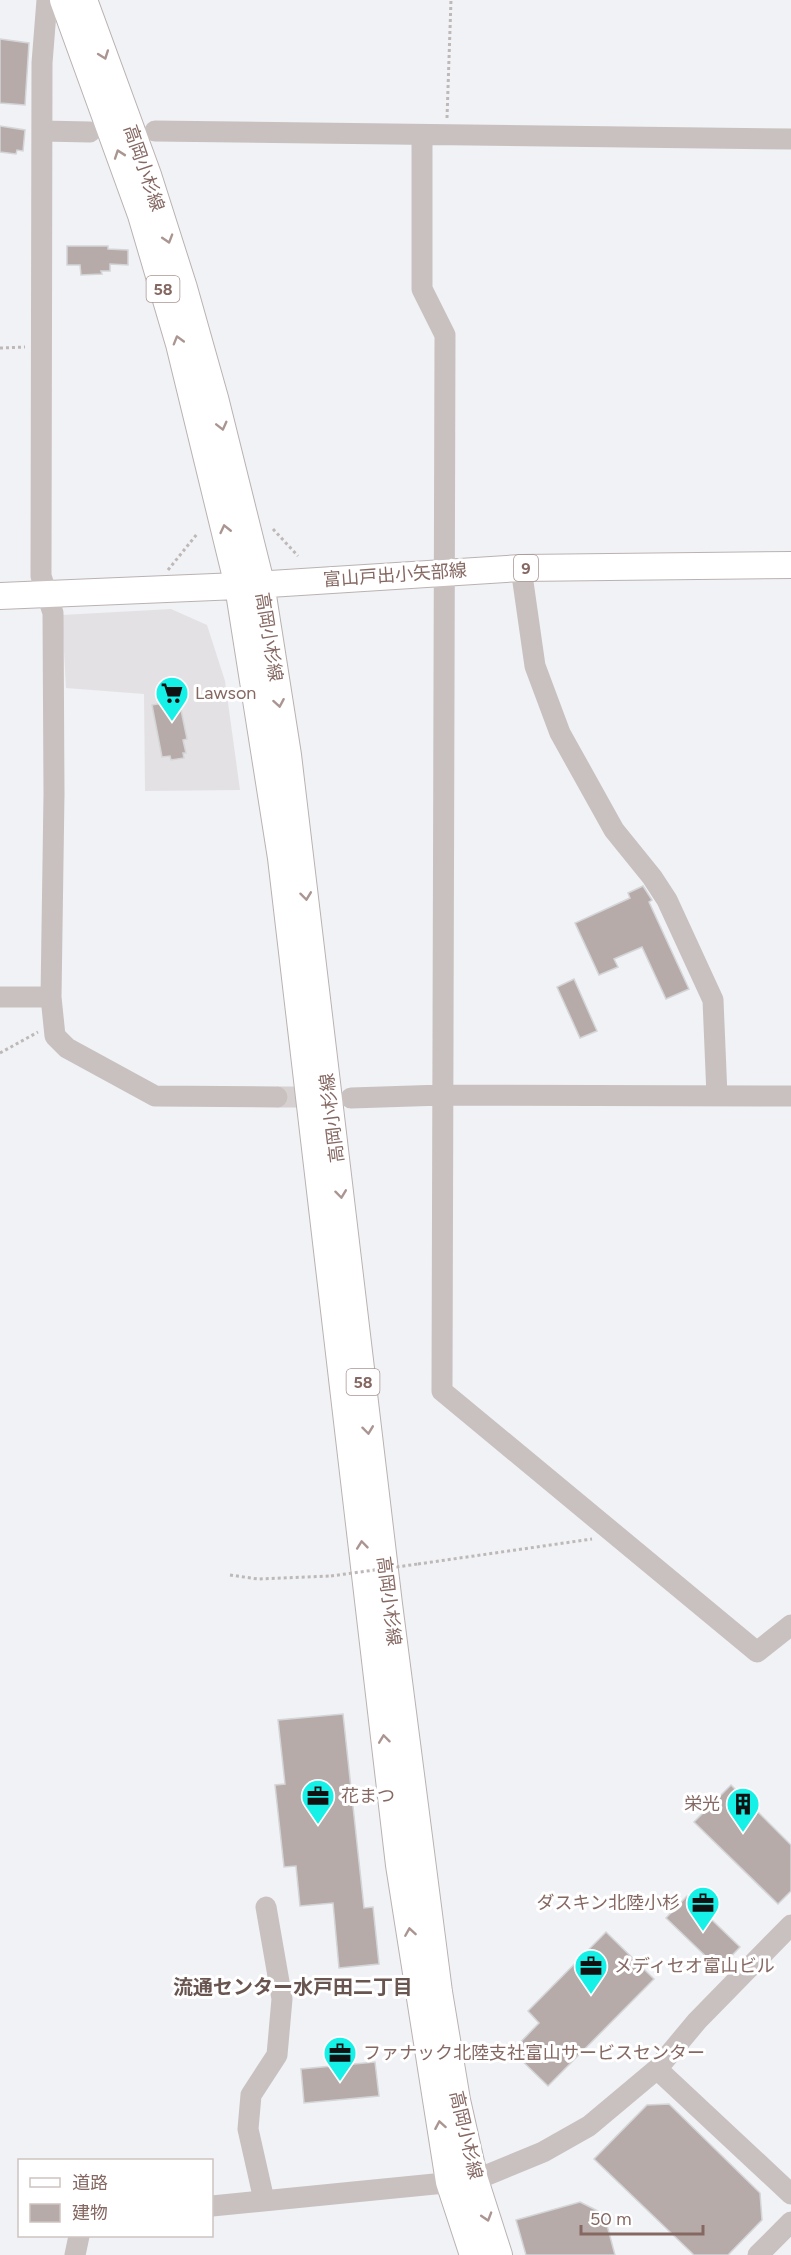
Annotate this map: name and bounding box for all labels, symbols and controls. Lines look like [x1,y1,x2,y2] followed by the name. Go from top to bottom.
[97,49,110,60] one-way arrow
[119,122,169,214] street label: 高岡小杉線
[113,149,126,160] one-way arrow
[161,233,174,244] one-way arrow
[146,276,180,302] road number: 58
[173,335,185,346] one-way arrow
[215,421,228,431] one-way arrow
[219,524,232,534] one-way arrow
[514,555,538,581] road number: 9
[322,559,468,591] street label: 富山戸出小矢部線
[251,591,287,683] street label: 高岡小杉線
[154,675,190,722] supermarket icon: Lawson
[195,682,256,704] place label: Lawson
[272,698,285,708] one-way arrow
[299,892,312,901] one-way arrow
[316,1072,348,1164] street label: 高岡小杉線
[334,1190,347,1199] one-way arrow
[346,1369,380,1395] road number: 58
[362,1425,374,1434] one-way arrow
[356,1540,369,1550] one-way arrow
[373,1555,405,1647] street label: 高岡小杉線
[378,1734,391,1743] one-way arrow
[300,1778,336,1825] office icon: 花まつ
[341,1785,395,1807] place label: 花まつ
[725,1786,761,1833] building icon: 栄光
[684,1793,720,1815] place label: 栄光
[685,1885,721,1932] office icon: ダスキン北陸小杉
[537,1892,680,1914] place label: ダスキン北陸小杉
[404,1927,416,1937] one-way arrow
[573,1948,609,1995] office icon: メディセオ富山ビル
[614,1955,775,1977] place label: メディセオ富山ビル
[173,1975,413,1999] district label: 流通センター水戸田二丁目
[322,2035,358,2082] office icon: ファナック北陸支社富山サービスセンター
[363,2042,705,2064] place label: ファナック北陸支社富山サービスセンター
[445,2089,487,2181] street label: 高岡小杉線
[434,2120,447,2130] one-way arrow
[18,2159,213,2237] legend
[72,2172,108,2194] text: 道路
[581,2198,702,2236] scale bar
[72,2202,108,2224] text: 建物
[590,2208,632,2230] text: 50 m
[480,2212,492,2222] one-way arrow

